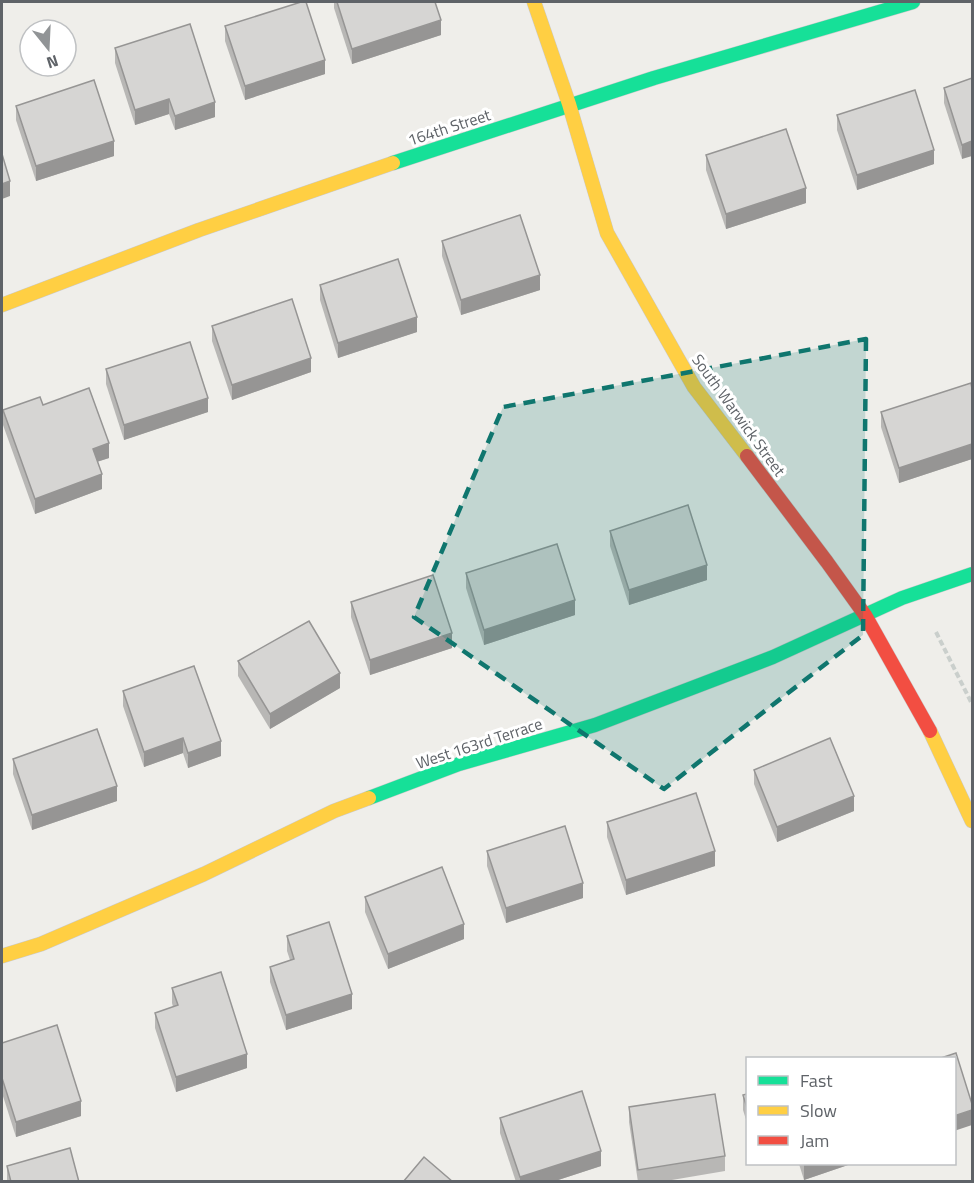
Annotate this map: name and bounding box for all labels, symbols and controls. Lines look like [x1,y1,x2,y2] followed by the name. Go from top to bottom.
[18,18,78,78] north arrow
[44,49,62,75] text: N
[404,102,494,152] street label: 164th Street
[686,349,792,481] street label: South Warwick Street
[413,711,545,775] street label: West 163rd Terrace
[746,1057,956,1165] legend
[800,1067,833,1094] text: Fast
[800,1097,837,1124] text: Slow
[800,1127,829,1154] text: Jam

